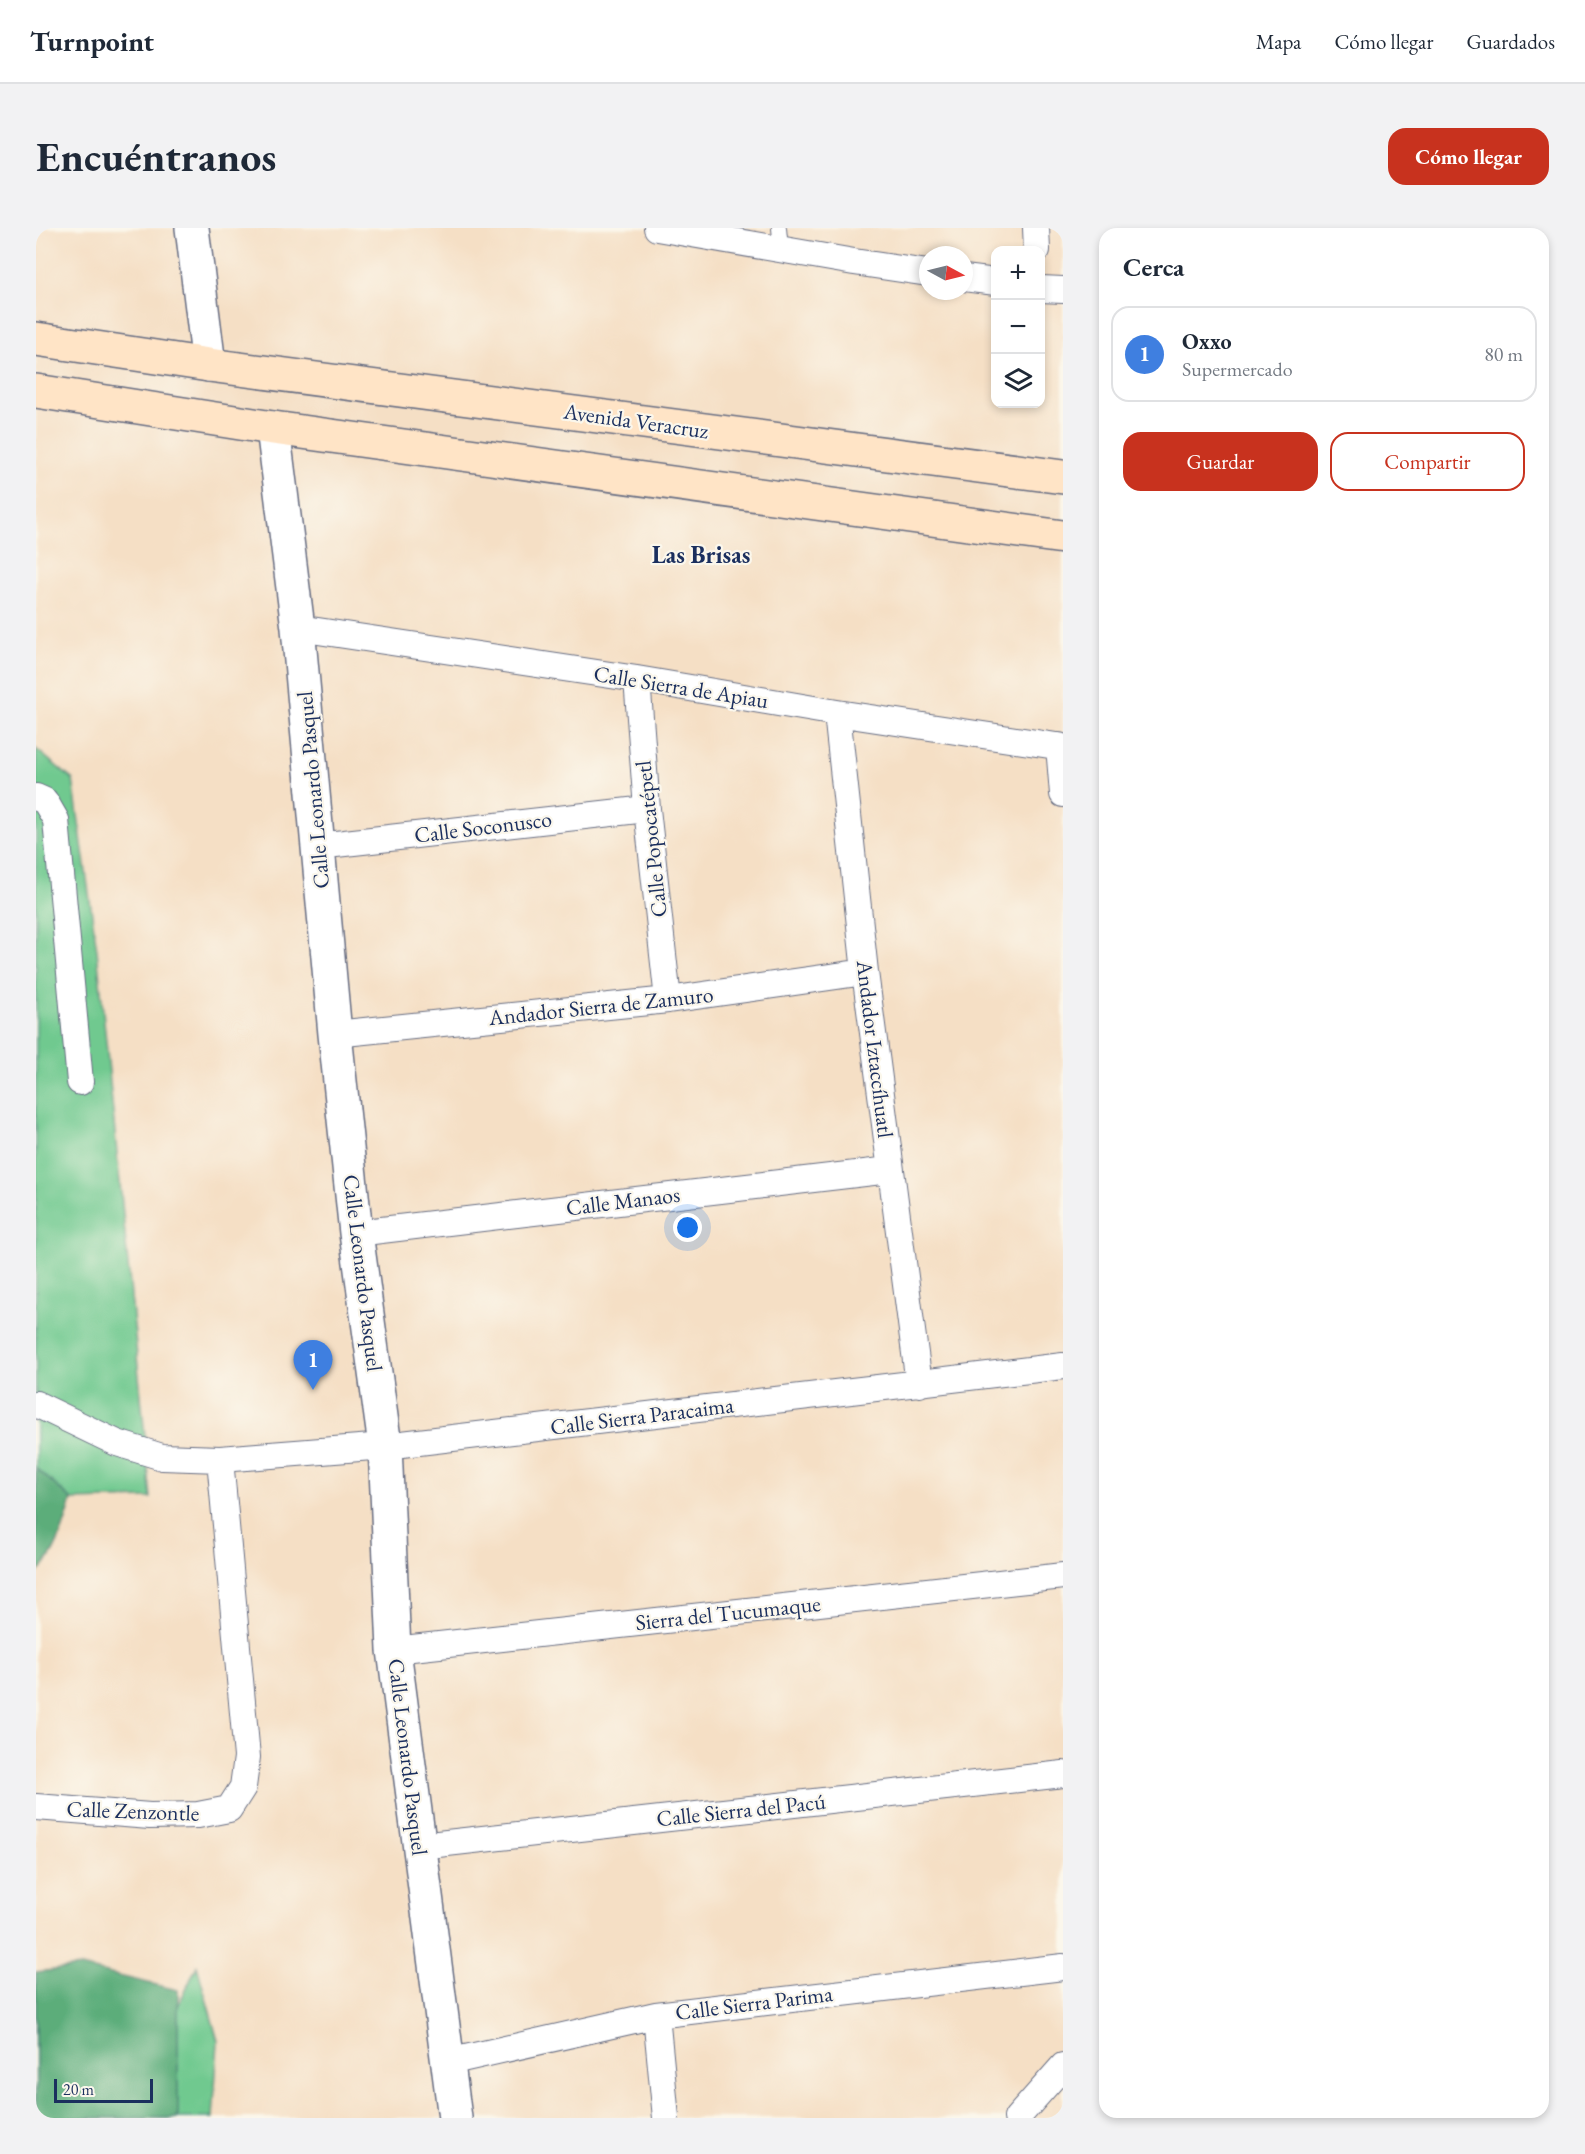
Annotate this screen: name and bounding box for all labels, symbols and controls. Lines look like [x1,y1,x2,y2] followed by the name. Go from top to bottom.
[30,23,154,59] text: Turnpoint
[1256,28,1301,55] text: Mapa
[1334,28,1433,55] text: Cómo llegar
[1466,28,1555,55] text: Guardados
[1388,128,1549,185] button: Cómo llegar
[36,129,276,184] text: Encuéntranos
[919,246,973,300] north arrow
[991,246,1045,408] map controls
[991,246,1045,300] button: +
[1123,250,1184,284] text: Cerca
[991,300,1045,354] button: −
[1182,327,1231,356] text: Oxxo
[1139,341,1150,367] text: 1
[1484,341,1523,367] text: 80 m
[991,354,1045,408] button: layers
[1182,356,1293,382] text: Supermercado
[561,396,711,446] street label: Avenida Veracruz
[1123,432,1318,491] button: Guardar
[1330,432,1525,491] button: Compartir
[652,539,750,570] district label: Las Brisas
[592,659,771,715] street label: Calle Sierra de Apiau
[290,690,336,890] street label: Calle Leonardo Pasquel
[628,759,674,919] street label: Calle Popocatépetl
[413,804,553,850] street label: Calle Soconusco
[850,958,900,1139] street label: Andador Iztaccíhuatl
[486,980,715,1032] street label: Andador Sierra de Zamuro
[337,1173,389,1373] street label: Calle Leonardo Pasquel
[564,1180,682,1222] street label: Calle Manaos
[673,1213,702,1242] your location
[294,1340,332,1390] pin: 1
[549,1390,736,1442] street label: Calle Sierra Paracaima
[634,1589,822,1637] street label: Sierra del Tucumaque
[382,1657,434,1857] street label: Calle Leonardo Pasquel
[655,1787,827,1833] street label: Calle Sierra del Pacú
[66,1794,200,1828] street label: Calle Zenzontle
[674,1979,835,2027] street label: Calle Sierra Parima
[54,2076,153,2104] scale bar
[63,2079,94,2100] text: 20 m

